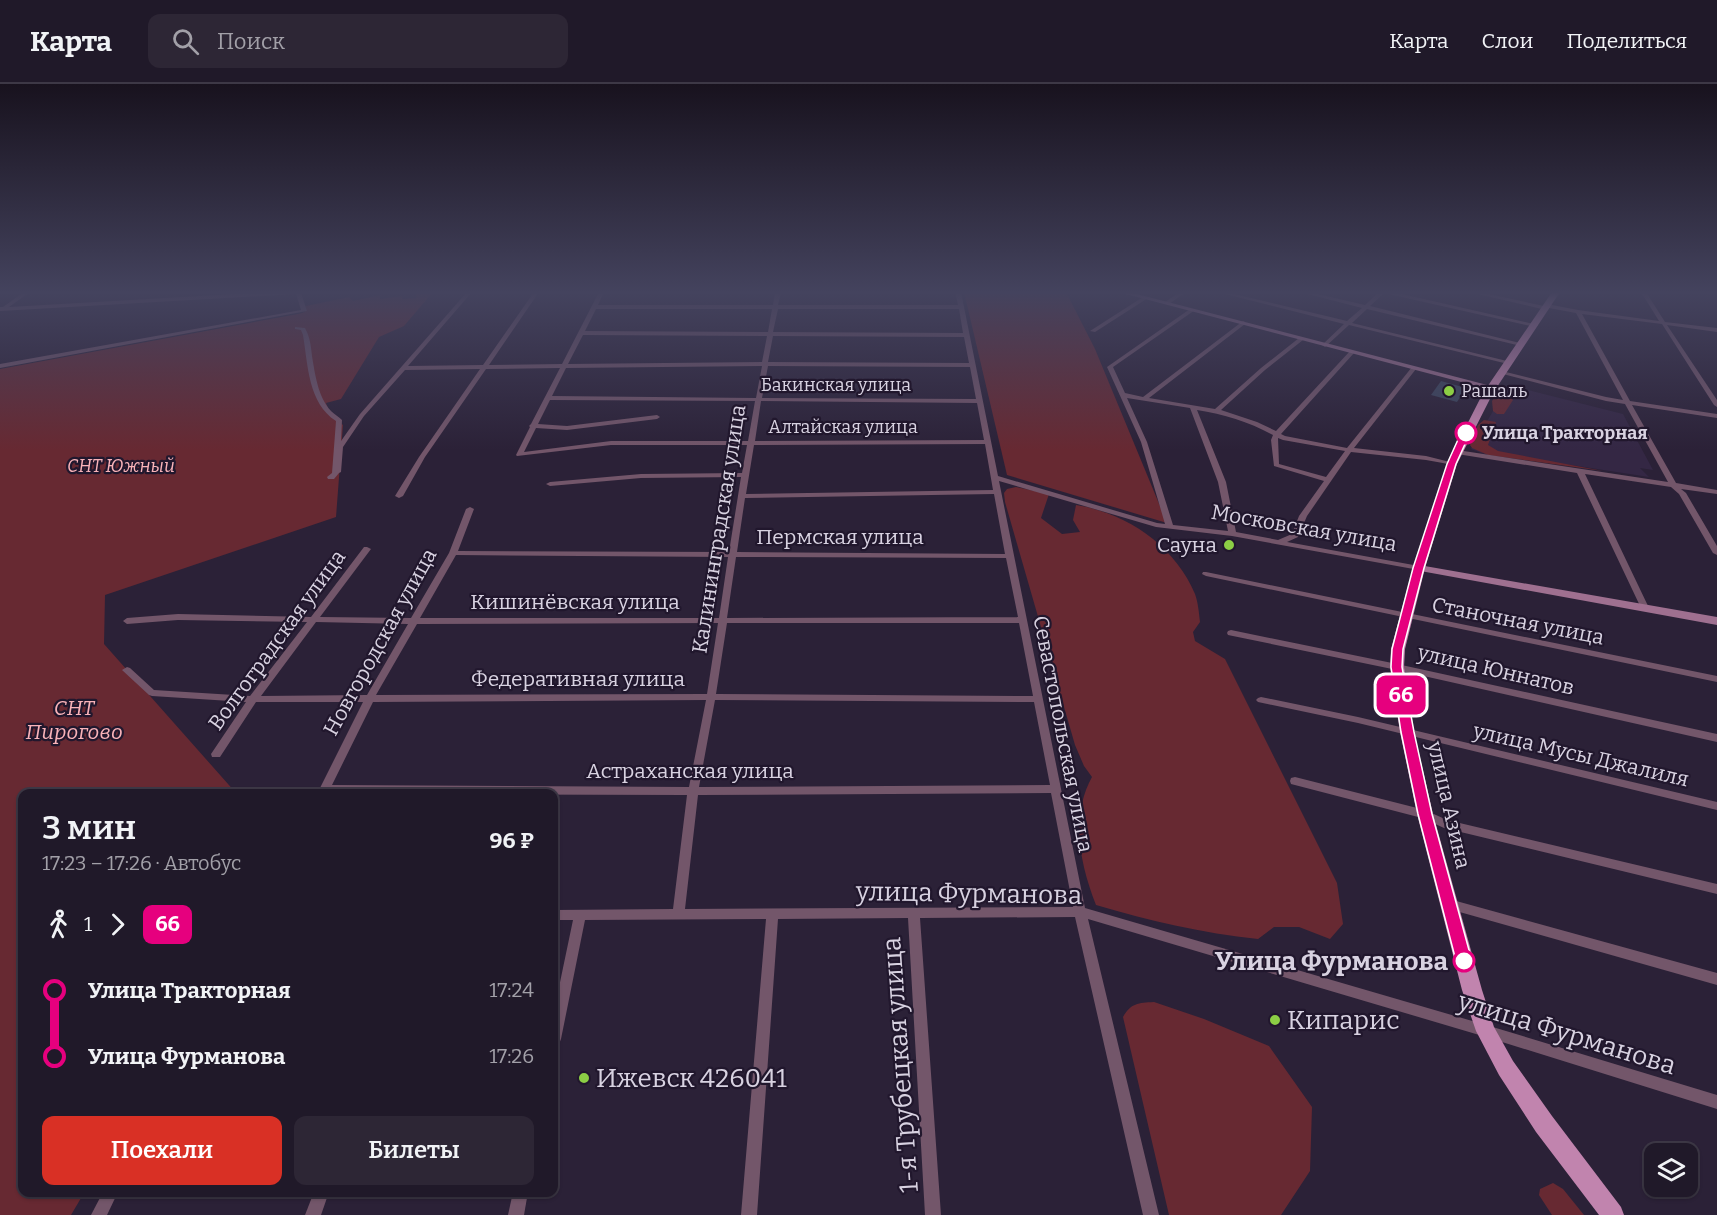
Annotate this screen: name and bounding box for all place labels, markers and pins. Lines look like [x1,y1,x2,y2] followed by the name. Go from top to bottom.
[1461,380,1527,402] place label: Рашаль
[1442,384,1456,398] marker: Рашаль
[1455,422,1477,444] marker: Улица Тракторная
[1482,422,1648,444] place label: Улица Тракторная
[1157,532,1217,558] place label: Сауна
[1222,538,1236,552] marker: Сауна
[1215,946,1448,977] place label: Улица Фурманова
[1453,950,1475,972] marker: Улица Фурманова
[1287,1005,1400,1036] place label: Кипарис
[1268,1013,1282,1027] marker: Кипарис
[596,1063,787,1094] place label: Ижевск 426041
[577,1071,591,1085] marker: Ижевск 426041

